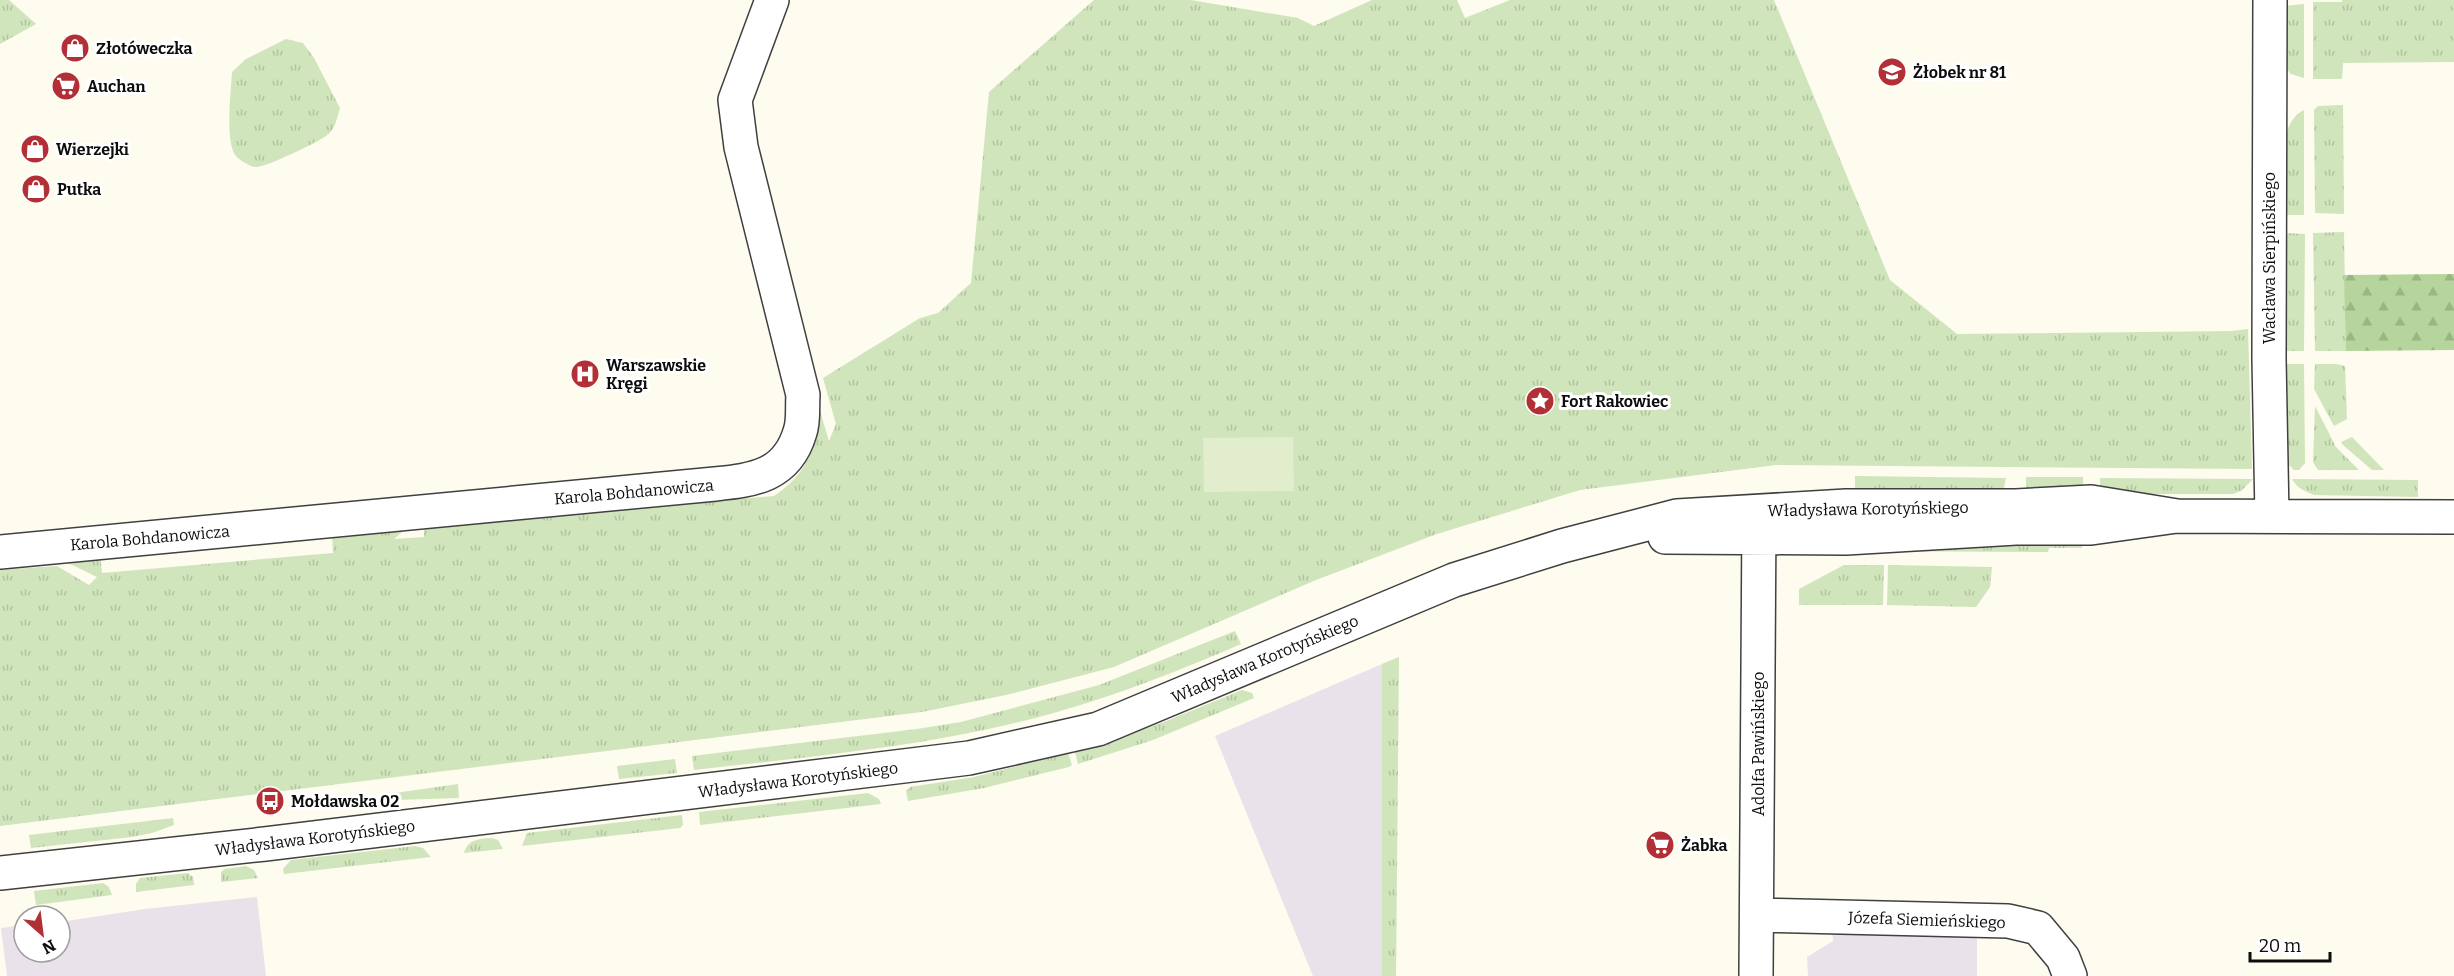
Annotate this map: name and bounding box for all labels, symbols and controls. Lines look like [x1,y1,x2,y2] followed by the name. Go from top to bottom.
[59,32,91,64] shop icon: Złotóweczka
[96,39,192,58] place label: Złotóweczka
[1876,56,1908,88] school or university icon: Żłobek nr 81
[1913,63,2006,82] place label: Żłobek nr 81
[50,70,82,102] supermarket icon: Auchan
[87,77,146,96] place label: Auchan
[19,133,51,165] shop icon: Wierzejki
[56,140,129,159] place label: Wierzejki
[2260,172,2279,344] street label: Wacława Sierpińskiego
[20,173,52,205] shop icon: Putka
[57,180,101,199] place label: Putka
[606,356,706,393] place label: Warszawskie Kręgi
[569,358,601,390] hospital icon: Warszawskie Kręgi
[1524,385,1556,417] place icon: Fort Rakowiec
[1561,392,1668,411] place label: Fort Rakowiec
[553,476,715,508] street label: Karola Bohdanowicza
[1767,498,1969,520] street label: Władysława Korotyńskiego
[69,522,231,554] street label: Karola Bohdanowicza
[1169,611,1361,707] street label: Władysława Korotyńskiego
[1749,672,1768,816] street label: Adolfa Pawińskiego
[697,758,899,802] street label: Władysława Korotyńskiego
[254,785,286,817] bus stop icon: Mołdawska 02
[291,792,399,811] place label: Mołdawska 02
[214,816,416,860] street label: Władysława Korotyńskiego
[1644,829,1676,861] supermarket icon: Żabka
[1681,836,1728,855] place label: Żabka
[12,904,72,964] north arrow
[1847,908,2006,932] street label: Józefa Siemieńskiego
[2250,925,2330,963] scale bar
[2259,935,2301,957] text: 20 m
[39,936,59,958] text: N

